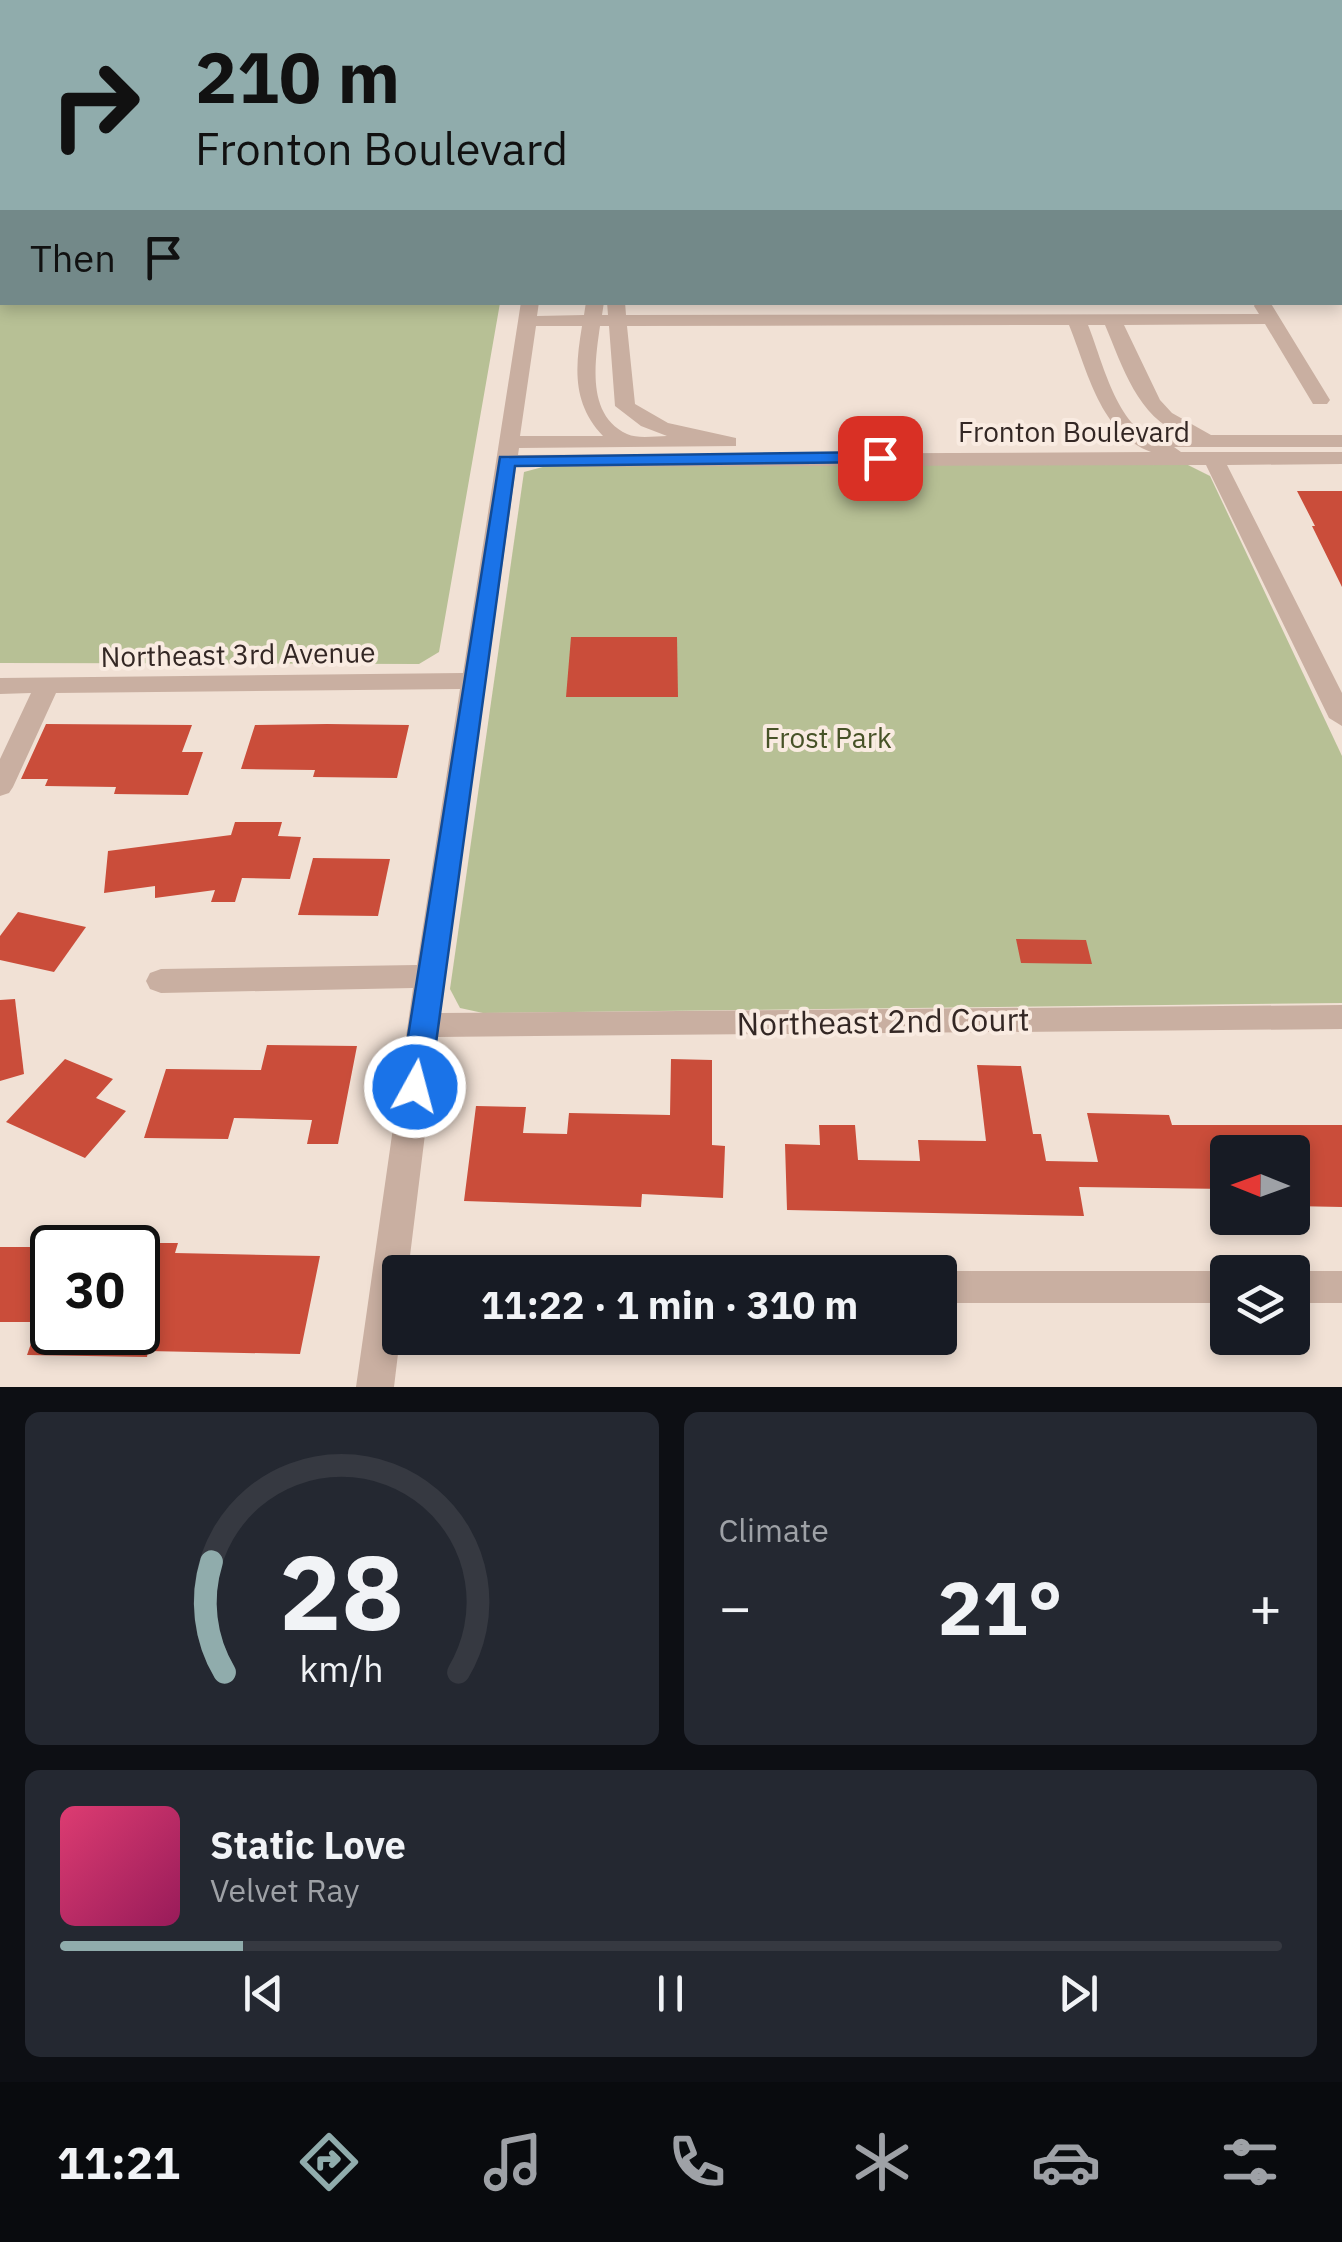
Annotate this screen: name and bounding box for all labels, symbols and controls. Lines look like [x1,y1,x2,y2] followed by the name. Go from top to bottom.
[195,31,400,122] text: 210 m
[30,40,160,170] icon: right
[195,119,568,177] text: Fronton Boulevard
[136,230,191,285] icon: arrive
[30,233,116,282] text: Then
[958,413,1190,450] street label: Fronton Boulevard
[838,416,923,501] pin
[853,431,908,486] icon: arrive
[100,633,376,675] street label: Northeast 3rd Avenue
[764,719,892,756] park label: Frost Park
[736,997,1030,1045] street label: Northeast 2nd Court
[363,1035,467,1139] position arrow
[1210,1135,1310,1235] north arrow
[1210,1135,1310,1355] map controls
[30,1225,160,1355] speed limit sign: 30
[1210,1255,1310,1355] button: layers
[481,1280,858,1329] text: 11:22 · 1 min · 310 m
[719,1509,829,1551] text: Climate
[279,1523,404,1659] text: 28
[938,1558,1063,1656] text: 21°
[719,1571,752,1642] text: −
[1249,1571,1282,1642] text: +
[300,1645,384,1692] text: km/h
[210,1820,406,1869] text: Static Love
[210,1869,359,1911] text: Velvet Ray
[236,1966,291,2021] icon: previous
[643,1966,698,2021] icon: pause
[1051,1966,1106,2021] icon: next
[294,2127,364,2197] icon: directions
[478,2127,548,2197] icon: music
[662,2127,732,2197] icon: phone
[847,2127,917,2197] icon: climate
[1031,2127,1101,2197] icon: car
[1215,2127,1285,2197] icon: filters
[57,2133,180,2191] text: 11:21

